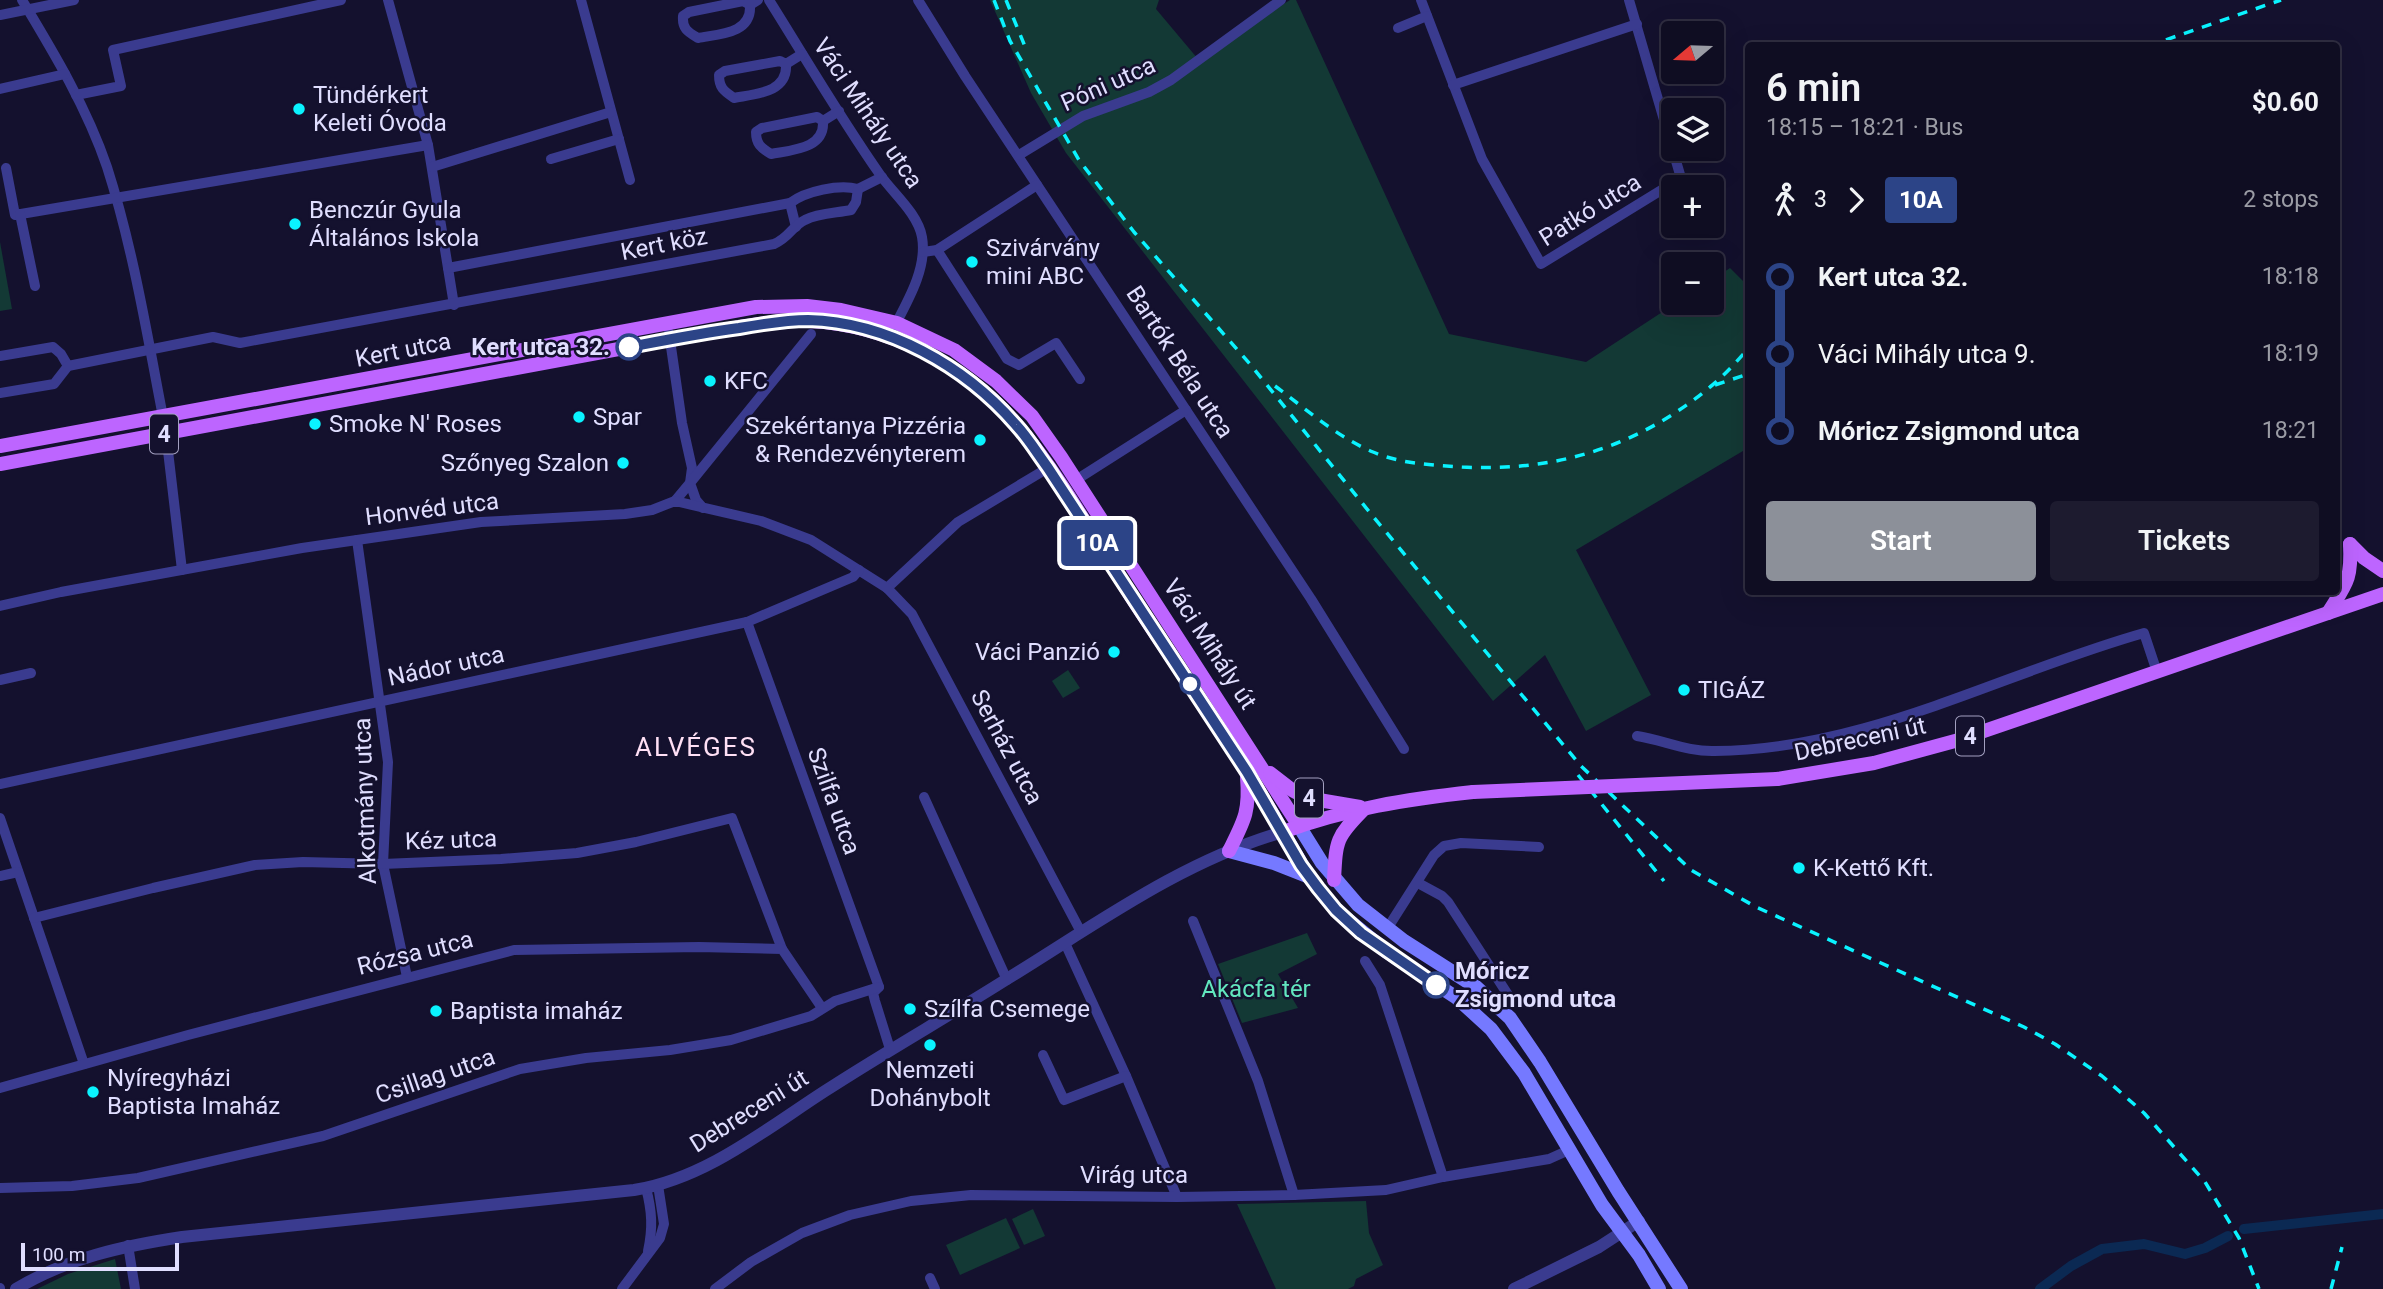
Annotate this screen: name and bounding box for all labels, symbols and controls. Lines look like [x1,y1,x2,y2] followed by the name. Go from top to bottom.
[1661,21,1724,84] north arrow
[1661,21,1724,315] map controls
[807,33,929,193] street label: Váci Mihály utca
[1056,51,1160,117] street label: Póni utca
[1766,66,1861,110] text: 6 min
[313,81,447,137] place label: Tündérkert Keleti Óvoda
[2252,87,2319,117] text: $0.60
[1661,98,1724,161] button: layers
[291,101,307,117] marker: Tündérkert Keleti Óvoda
[1766,114,1963,141] text: 18:15 – 18:21 · Bus
[1534,168,1646,252] street label: Patkó utca
[1661,175,1724,238] button: +
[1766,181,1804,219] icon: walk
[1837,181,1875,219] icon: forward
[1814,186,1827,213] text: 3
[1899,186,1943,214] text: 10A
[2243,186,2319,213] text: 2 stops
[309,196,479,252] place label: Benczúr Gyula Általános Iskola
[287,216,303,232] marker: Benczúr Gyula Általános Iskola
[618,222,710,266] street label: Kert köz
[986,234,1101,290] place label: Szivárvány mini ABC
[1661,252,1724,315] button: −
[964,254,980,270] marker: Szivárvány mini ABC
[1818,262,1968,292] text: Kert utca 32.
[2262,263,2319,290] text: 18:18
[1121,281,1239,443] street label: Bartók Béla utca
[353,327,453,373] street label: Kert utca
[471,333,610,361] place label: Kert utca 32.
[616,334,642,360] marker: Kert utca 32.
[1818,339,2036,369] text: Váci Mihály utca 9.
[2262,340,2319,367] text: 18:19
[724,367,768,395] place label: KFC
[702,373,718,389] marker: KFC
[593,403,642,431] place label: Spar
[571,409,587,425] marker: Spar
[329,410,502,438] place label: Smoke N' Roses
[745,412,966,468] place label: Szekértanya Pizzéria & Rendezvényterem
[150,414,178,454] road number: 4
[307,416,323,432] marker: Smoke N' Roses
[1818,416,2080,446] text: Móricz Zsigmond utca
[2262,417,2319,444] text: 18:21
[972,432,988,448] marker: Szekértanya Pizzéria & Rendezvényterem
[441,449,609,477] place label: Szőnyeg Szalon
[615,455,631,471] marker: Szőnyeg Szalon
[364,487,500,531] street label: Honvéd utca
[1766,501,2036,581] button: Start
[2050,501,2319,581] button: Tickets
[1057,520,1137,566] line badge: 10A
[1075,529,1119,557] text: 10A
[1158,574,1263,714] street label: Váci Mihály út
[975,638,1100,666] place label: Váci Panzió
[385,640,507,692] street label: Nádor utca
[1106,644,1122,660] marker: Váci Panzió
[1180,674,1200,694] unlabelled marker
[1698,676,1765,704] place label: TIGÁZ
[1676,682,1692,698] marker: TIGÁZ
[965,685,1049,809] street label: Serház utca
[1792,711,1929,767] street label: Debreceni út
[1956,716,1984,756] road number: 4
[348,717,382,885] street label: Alkotmány utca
[635,732,757,762] district label: ALVÉGES
[802,744,866,858] street label: Szilfa utca
[1295,778,1323,818] road number: 4
[405,824,497,856] street label: Kéz utca
[1813,854,1934,882] place label: K-Kettő Kft.
[1791,860,1807,876] marker: K-Kettő Kft.
[354,925,476,981] street label: Rózsa utca
[1455,957,1616,1013] place label: Móricz Zsigmond utca
[1423,972,1449,998] marker: Móricz Zsigmond utca
[1201,975,1311,1003] park label: Akácfa tér
[924,995,1090,1023] place label: Szílfa Csemege
[450,997,623,1025] place label: Baptista imaház
[902,1001,918,1017] marker: Szílfa Csemege
[428,1003,444,1019] marker: Baptista imaház
[922,1037,938,1053] marker: Nemzeti Dohánybolt
[371,1042,499,1110] street label: Csillag utca
[869,1056,991,1112] place label: Nemzeti Dohánybolt
[107,1064,280,1120] place label: Nyíregyházi Baptista Imaház
[685,1064,813,1158] street label: Debreceni út
[85,1084,101,1100] marker: Nyíregyházi Baptista Imaház
[1080,1161,1188,1189] street label: Virág utca
[21,1240,178,1272] scale bar
[32,1243,85,1266] text: 100 m

